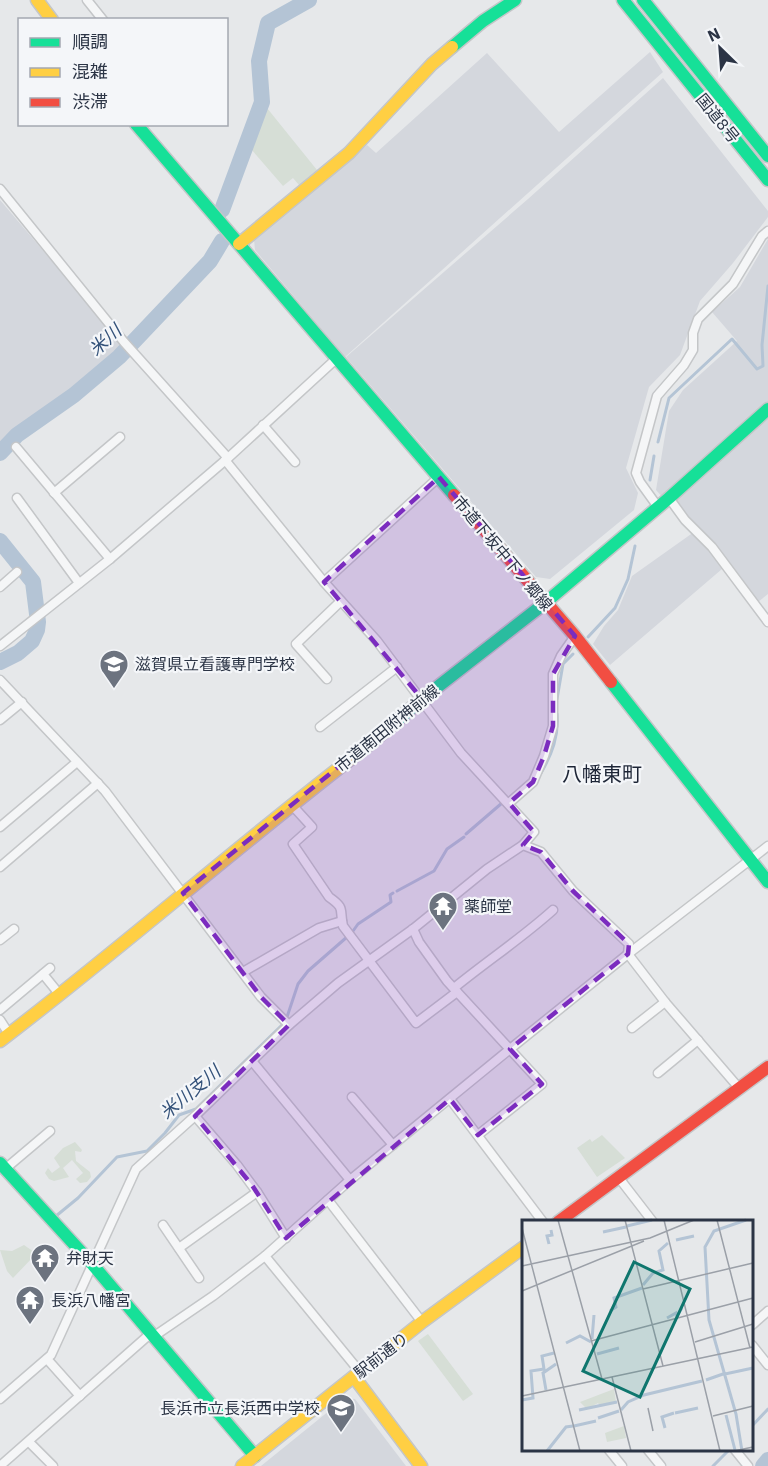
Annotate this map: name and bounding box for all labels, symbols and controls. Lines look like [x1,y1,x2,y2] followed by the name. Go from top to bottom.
[18,18,228,126] legend
[690,18,750,78] north arrow
[704,23,723,46] text: N
[72,30,108,53] text: 順調
[72,60,108,83] text: 混雑
[692,89,744,147] street label: 国道8号
[72,90,108,113] text: 渋滞
[84,318,128,361] water label: 米川
[449,491,557,615] street label: 市道下坂中下ノ郷線
[98,648,130,690] school or university icon: 滋賀県立看護専門学校
[135,654,295,674] place label: 滋賀県立看護専門学校
[331,680,443,776] street label: 市道南田附神前線
[562,760,642,787] district label: 八幡東町
[427,890,459,932] temple icon: 薬師堂
[464,896,512,916] place label: 薬師堂
[155,1059,227,1124] water label: 米川支川
[522,1220,753,1451] inset map
[29,1242,61,1284] temple icon: 弁財天
[66,1248,114,1268] place label: 弁財天
[14,1284,46,1326] temple icon: 長浜八幡宮
[51,1290,131,1310] place label: 長浜八幡宮
[350,1327,412,1383] street label: 駅前通り
[325,1392,357,1434] school or university icon: 長浜市立長浜西中学校
[160,1398,320,1418] place label: 長浜市立長浜西中学校

